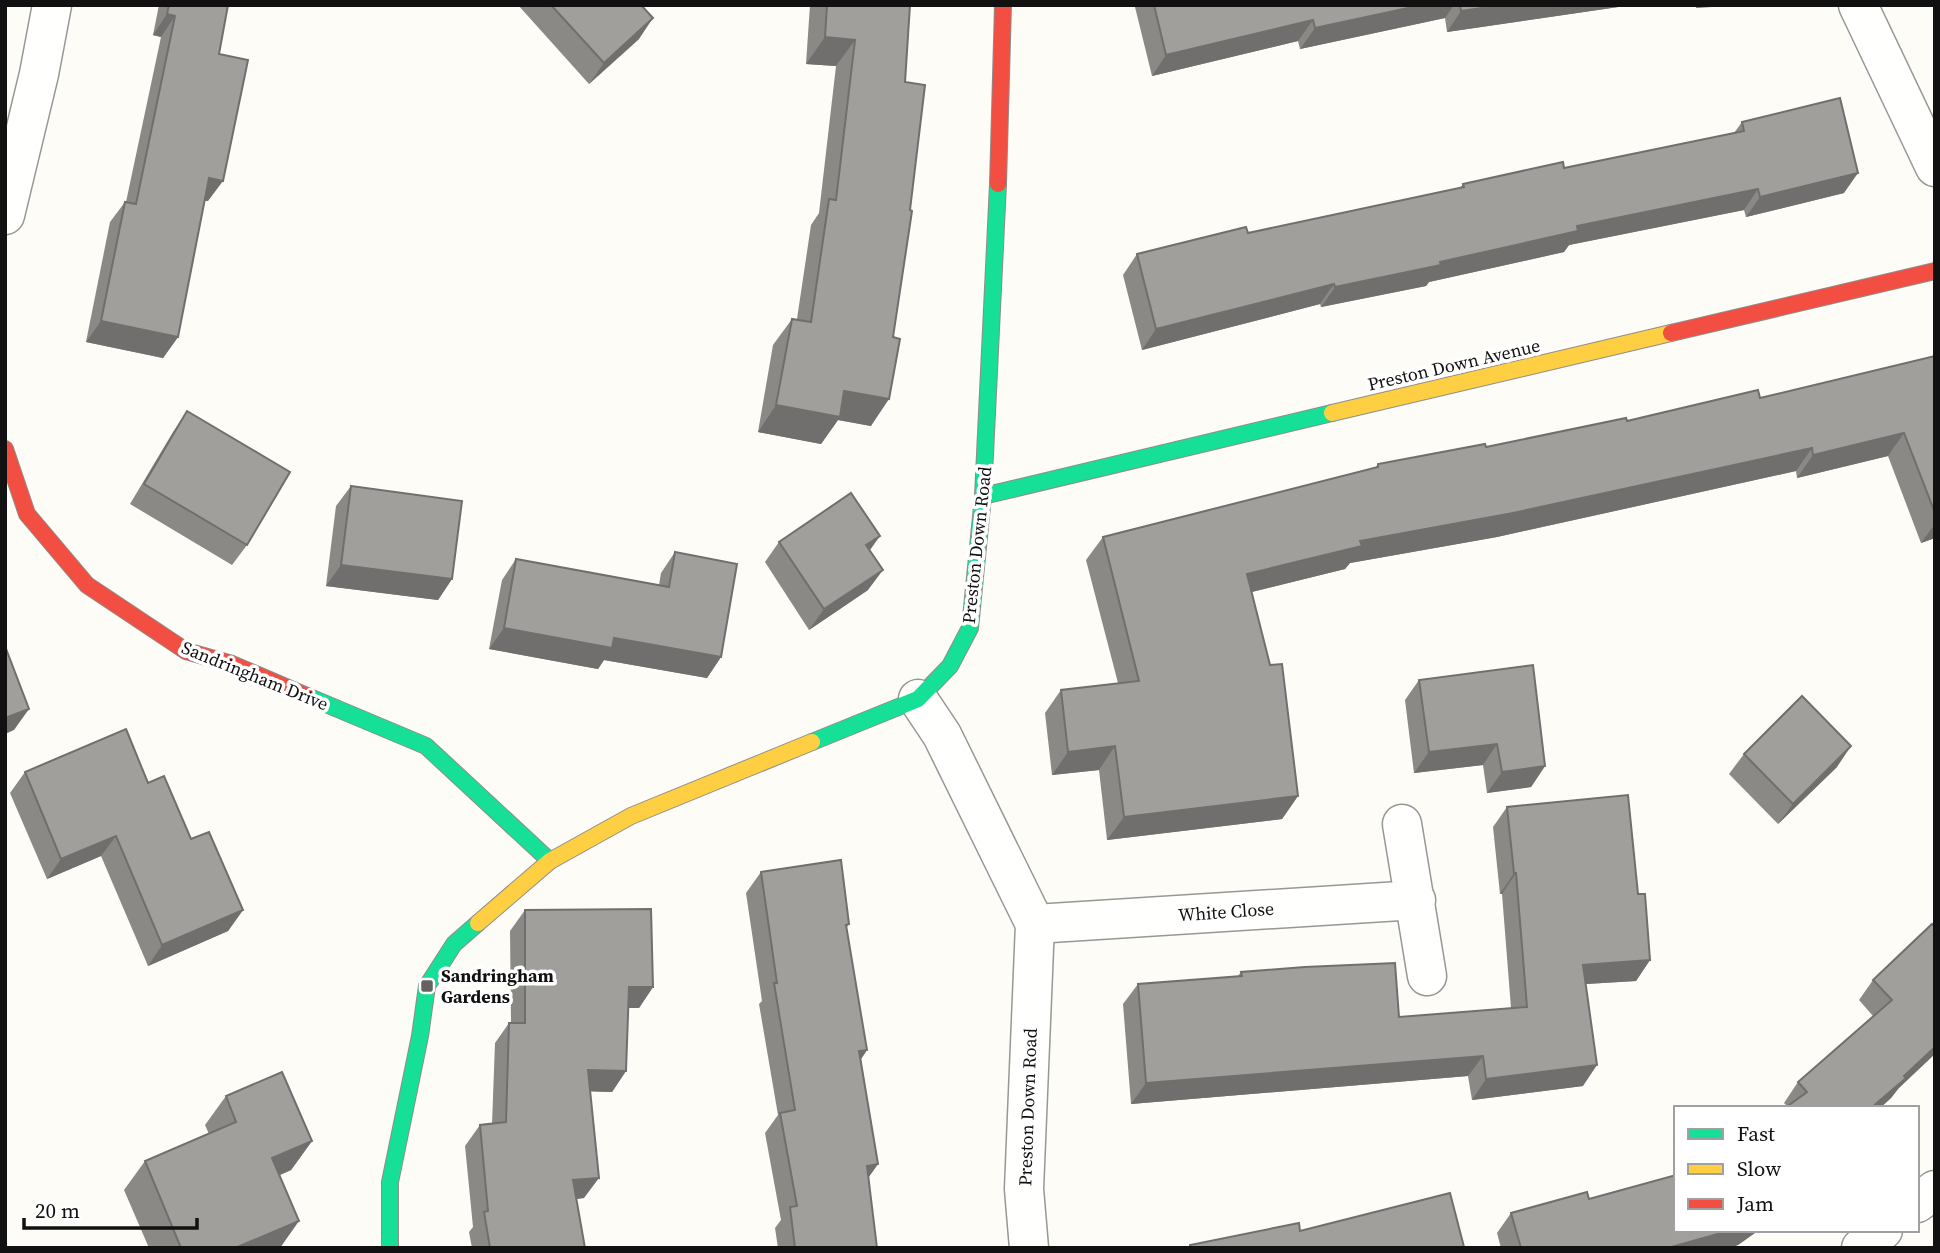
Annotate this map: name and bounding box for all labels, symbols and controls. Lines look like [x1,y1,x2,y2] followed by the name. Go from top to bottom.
[1365,333,1543,397] street label: Preston Down Avenue
[956,465,997,625] street label: Preston Down Road
[178,635,332,716] street label: Sandringham Drive
[1177,896,1275,927] street label: White Close
[441,963,554,1009] place label: Sandringham Gardens
[419,978,435,994] marker: Sandringham Gardens
[1012,1028,1043,1186] street label: Preston Down Road
[1674,1106,1919,1232] legend
[1737,1119,1775,1148] text: Fast
[1737,1154,1781,1183] text: Slow
[24,1186,198,1230] scale bar
[1736,1189,1774,1218] text: Jam
[35,1196,80,1225] text: 20 m

